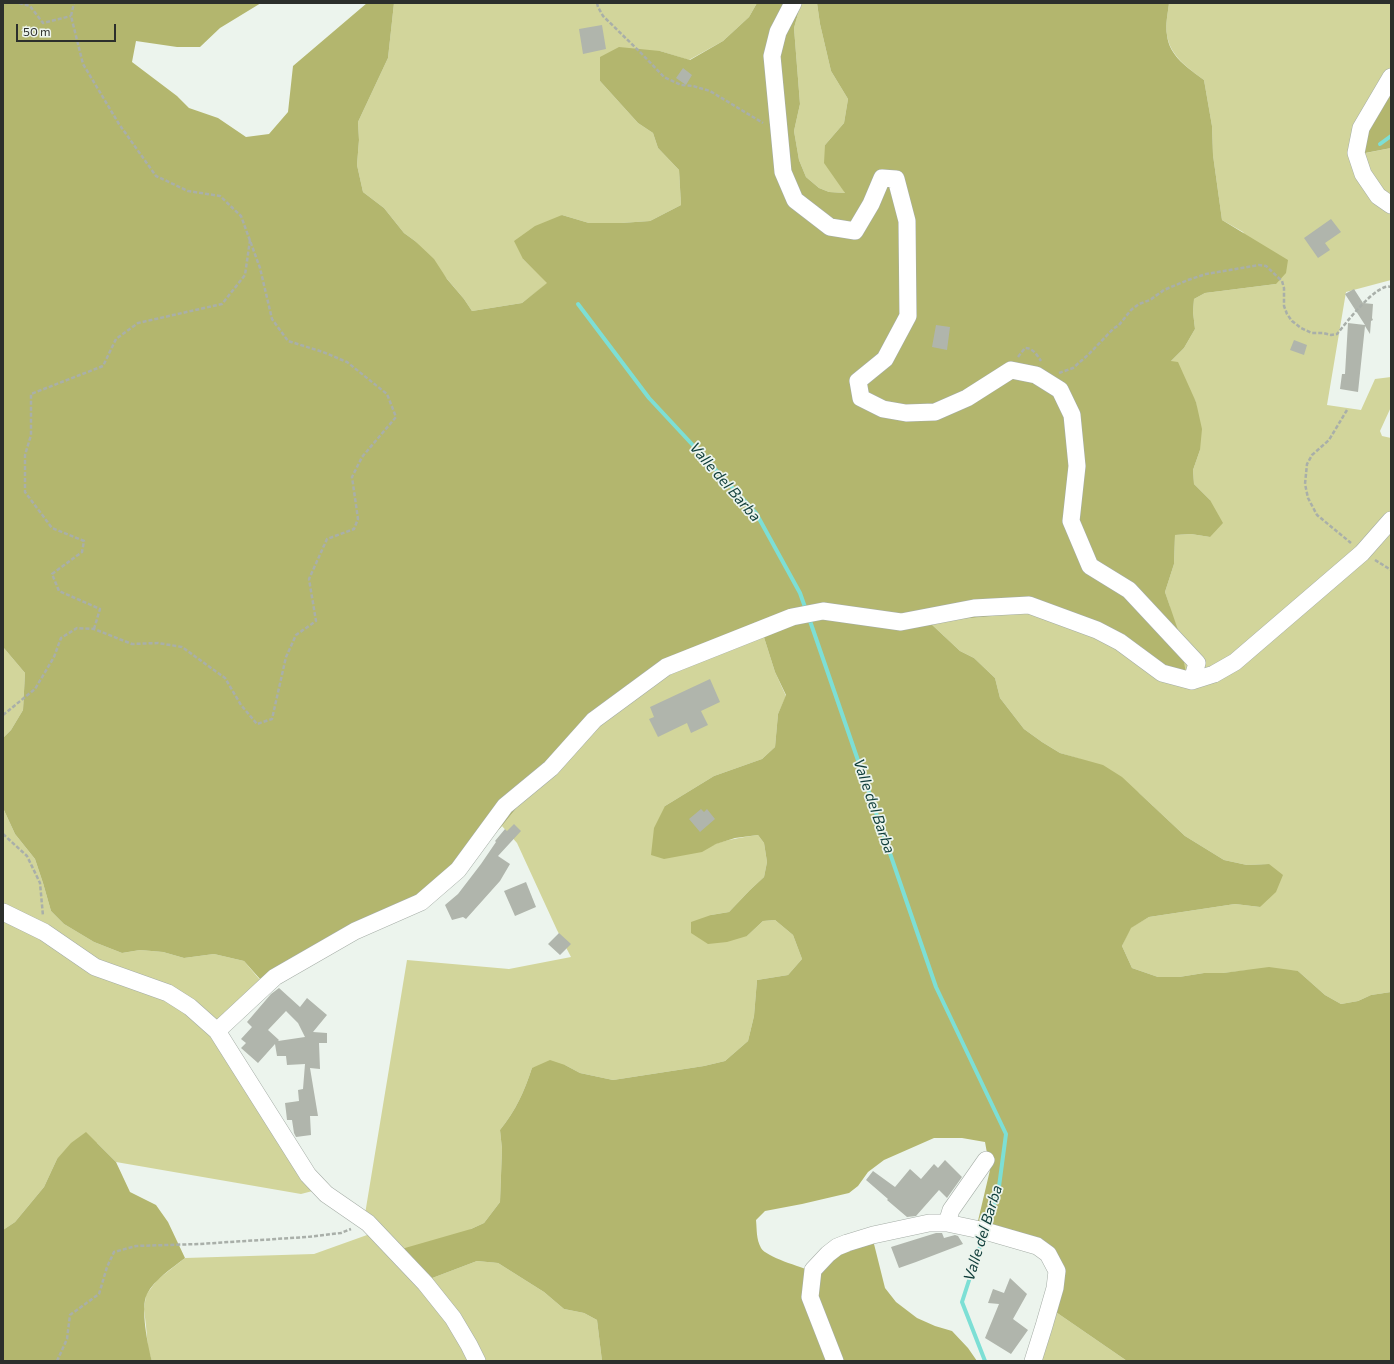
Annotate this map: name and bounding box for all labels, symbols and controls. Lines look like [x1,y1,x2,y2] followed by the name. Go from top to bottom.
[18,16,118,42] scale bar
[23,24,51,38] text: 50 m
[686,439,764,525] water label: Valle del Barba
[849,756,899,856] water label: Valle del Barba
[960,1183,1006,1283] water label: Valle del Barba

